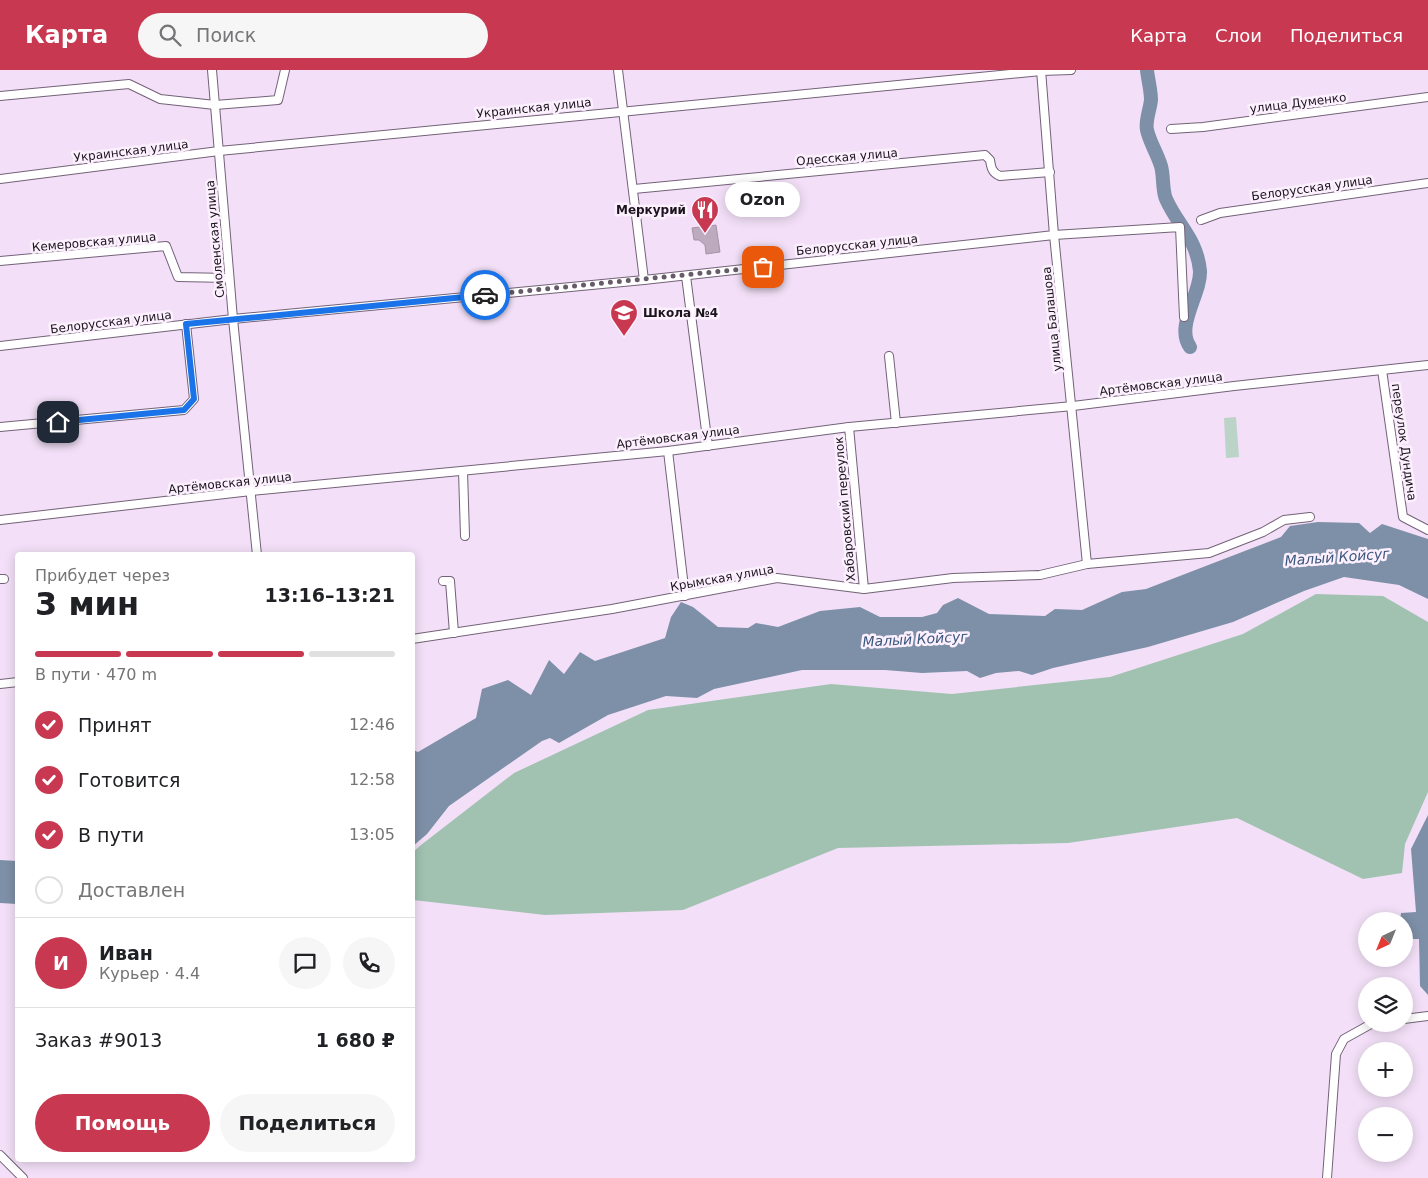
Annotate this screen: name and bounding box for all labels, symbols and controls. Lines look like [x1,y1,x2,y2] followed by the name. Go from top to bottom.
[138,13,488,58] search box
[25,21,108,49] text: Карта
[156,21,184,49] icon: search
[196,24,256,46] text: Поиск
[1130,25,1187,46] text: Карта
[1215,25,1262,46] text: Слои
[1290,25,1403,46] text: Поделиться
[1249,90,1347,116] street label: улица Думенко
[476,95,592,121] street label: Украинская улица
[73,137,189,165] street label: Украинская улица
[796,146,898,168] street label: Одесская улица
[1250,173,1374,203] street label: Белорусская улица
[203,180,227,298] street label: Смоленская улица
[726,182,800,217] callout: Ozon
[740,190,785,209] text: Ozon
[690,195,720,234] restaurant icon: Меркурий
[616,203,686,217] place label: Меркурий
[31,230,157,254] street label: Кемеровская улица
[795,232,919,258] street label: Белорусская улица
[742,246,784,288] pin
[749,253,777,281] icon: bag
[1040,266,1064,372] street label: улица Балашова
[460,270,510,320] courier
[471,281,499,309] icon: car
[609,298,639,337] school or university icon: Школа №4
[643,306,718,320] place label: Школа №4
[49,308,173,336] street label: Белорусская улица
[1099,369,1223,399] street label: Артёмовская улица
[1389,382,1419,502] street label: переулок Дундича
[37,401,79,443] pin
[44,408,72,436] icon: home
[616,422,740,452] street label: Артёмовская улица
[832,436,858,582] street label: Хабаровский переулок
[168,470,292,496] street label: Артёмовская улица
[1284,545,1391,569] water label: Малый Койсуг
[669,562,775,594] street label: Крымская улица
[35,566,170,585] text: Прибудет через
[265,584,395,606] text: 13:16–13:21
[35,585,139,623] text: 3 мин
[862,628,969,650] water label: Малый Койсуг
[35,665,157,684] text: В пути · 470 m
[35,711,63,739] icon: check
[78,714,152,736] text: Принят
[349,715,395,734] text: 12:46
[35,766,63,794] icon: check
[78,769,180,791] text: Готовится
[349,770,395,789] text: 12:58
[35,821,63,849] icon: check
[78,824,144,846] text: В пути
[349,825,395,844] text: 13:05
[78,879,185,901] text: Доставлен
[1358,912,1412,968] north arrow
[1358,912,1413,1162] map controls
[279,937,331,989] button: chat
[343,937,395,989] button: phone
[99,942,153,964] text: Иван
[53,952,69,974] text: И
[99,964,200,983] text: Курьер · 4.4
[1358,977,1413,1032] button: layers
[35,1029,162,1051] text: Заказ #9013
[316,1029,395,1051] text: 1 680 ₽
[1358,1042,1413,1097] button: +
[35,1094,210,1152] button: Помощь
[220,1094,395,1152] button: Поделиться
[1358,1107,1413,1162] button: −

